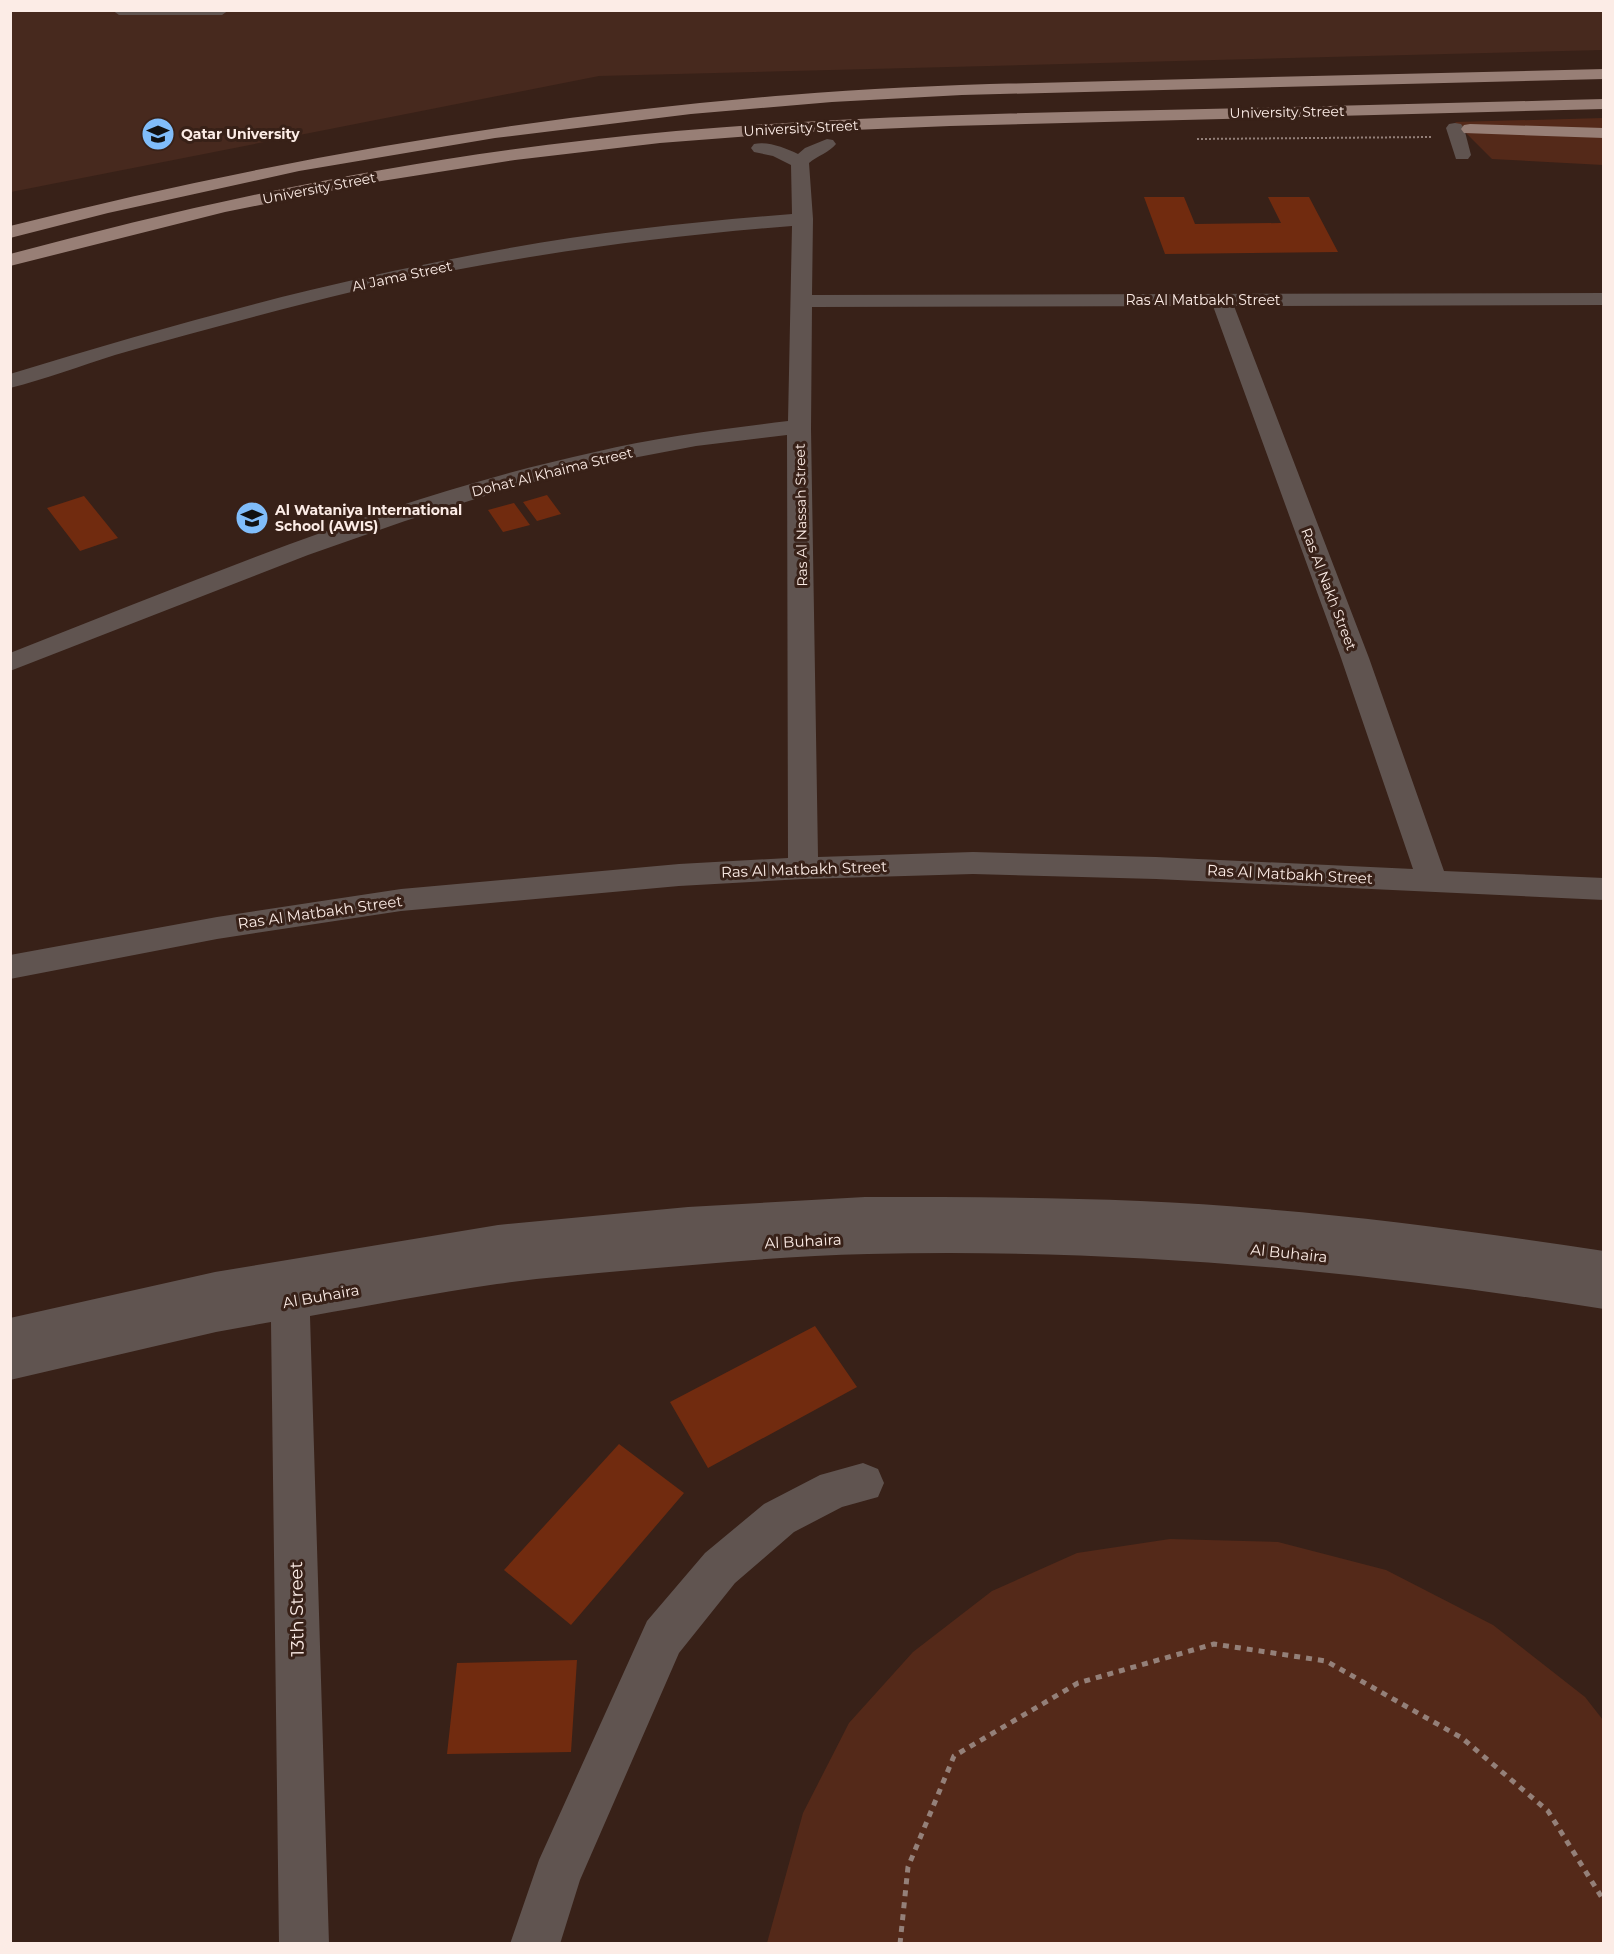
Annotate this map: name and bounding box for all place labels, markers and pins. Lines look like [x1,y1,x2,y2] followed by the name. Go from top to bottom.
[140,116,176,152] school or university icon: Qatar University
[181,125,300,143] place label: Qatar University
[234,500,270,536] school or university icon: Al Wataniya International School (AWIS)
[274,501,462,535] place label: Al Wataniya International School (AWIS)

